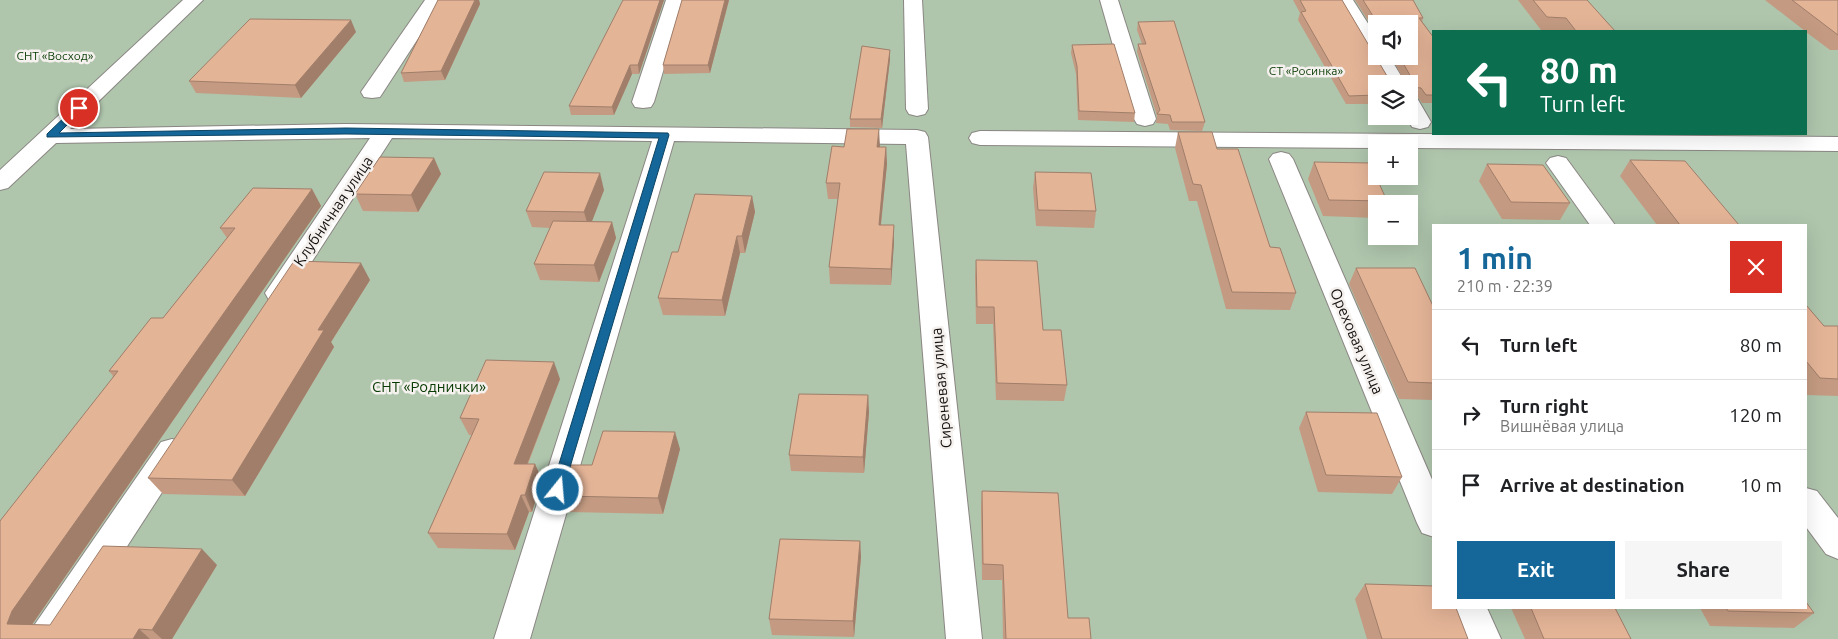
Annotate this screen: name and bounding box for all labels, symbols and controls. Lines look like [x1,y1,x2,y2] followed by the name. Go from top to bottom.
[1368,15,1418,245] map controls
[1368,15,1418,65] button: sound
[17,49,94,62] park label: СНТ «Восход»
[1457,50,1522,115] icon: left
[1540,50,1618,90] text: 80 m
[1269,64,1344,77] park label: СТ «Росинка»
[1368,75,1418,125] button: layers
[58,87,100,129] pin
[1540,91,1625,116] text: Turn left
[65,94,93,122] icon: arrive
[1368,135,1418,185] button: +
[290,153,376,269] street label: Клубничная улица
[1368,195,1418,245] button: −
[1457,241,1533,275] text: 1 min
[1730,241,1782,293] button: close
[1457,277,1553,295] text: 210 m · 22:39
[1327,285,1387,397] street label: Ореховая улица
[927,327,955,449] street label: Сиреневая улица
[1457,331,1485,359] icon: left
[1500,334,1578,356] text: Turn left
[1740,334,1782,356] text: 80 m
[372,378,486,395] park label: СНТ «Роднички»
[1500,395,1588,417] text: Turn right
[1457,401,1485,429] icon: right
[1729,404,1782,426] text: 120 m
[1500,417,1624,435] text: Вишнёвая улица
[531,463,583,515] position arrow
[1457,471,1485,499] icon: arrive
[1500,474,1685,496] text: Arrive at destination
[1740,474,1782,496] text: 10 m
[1457,541,1615,599] button: Exit
[1625,541,1782,599] button: Share

